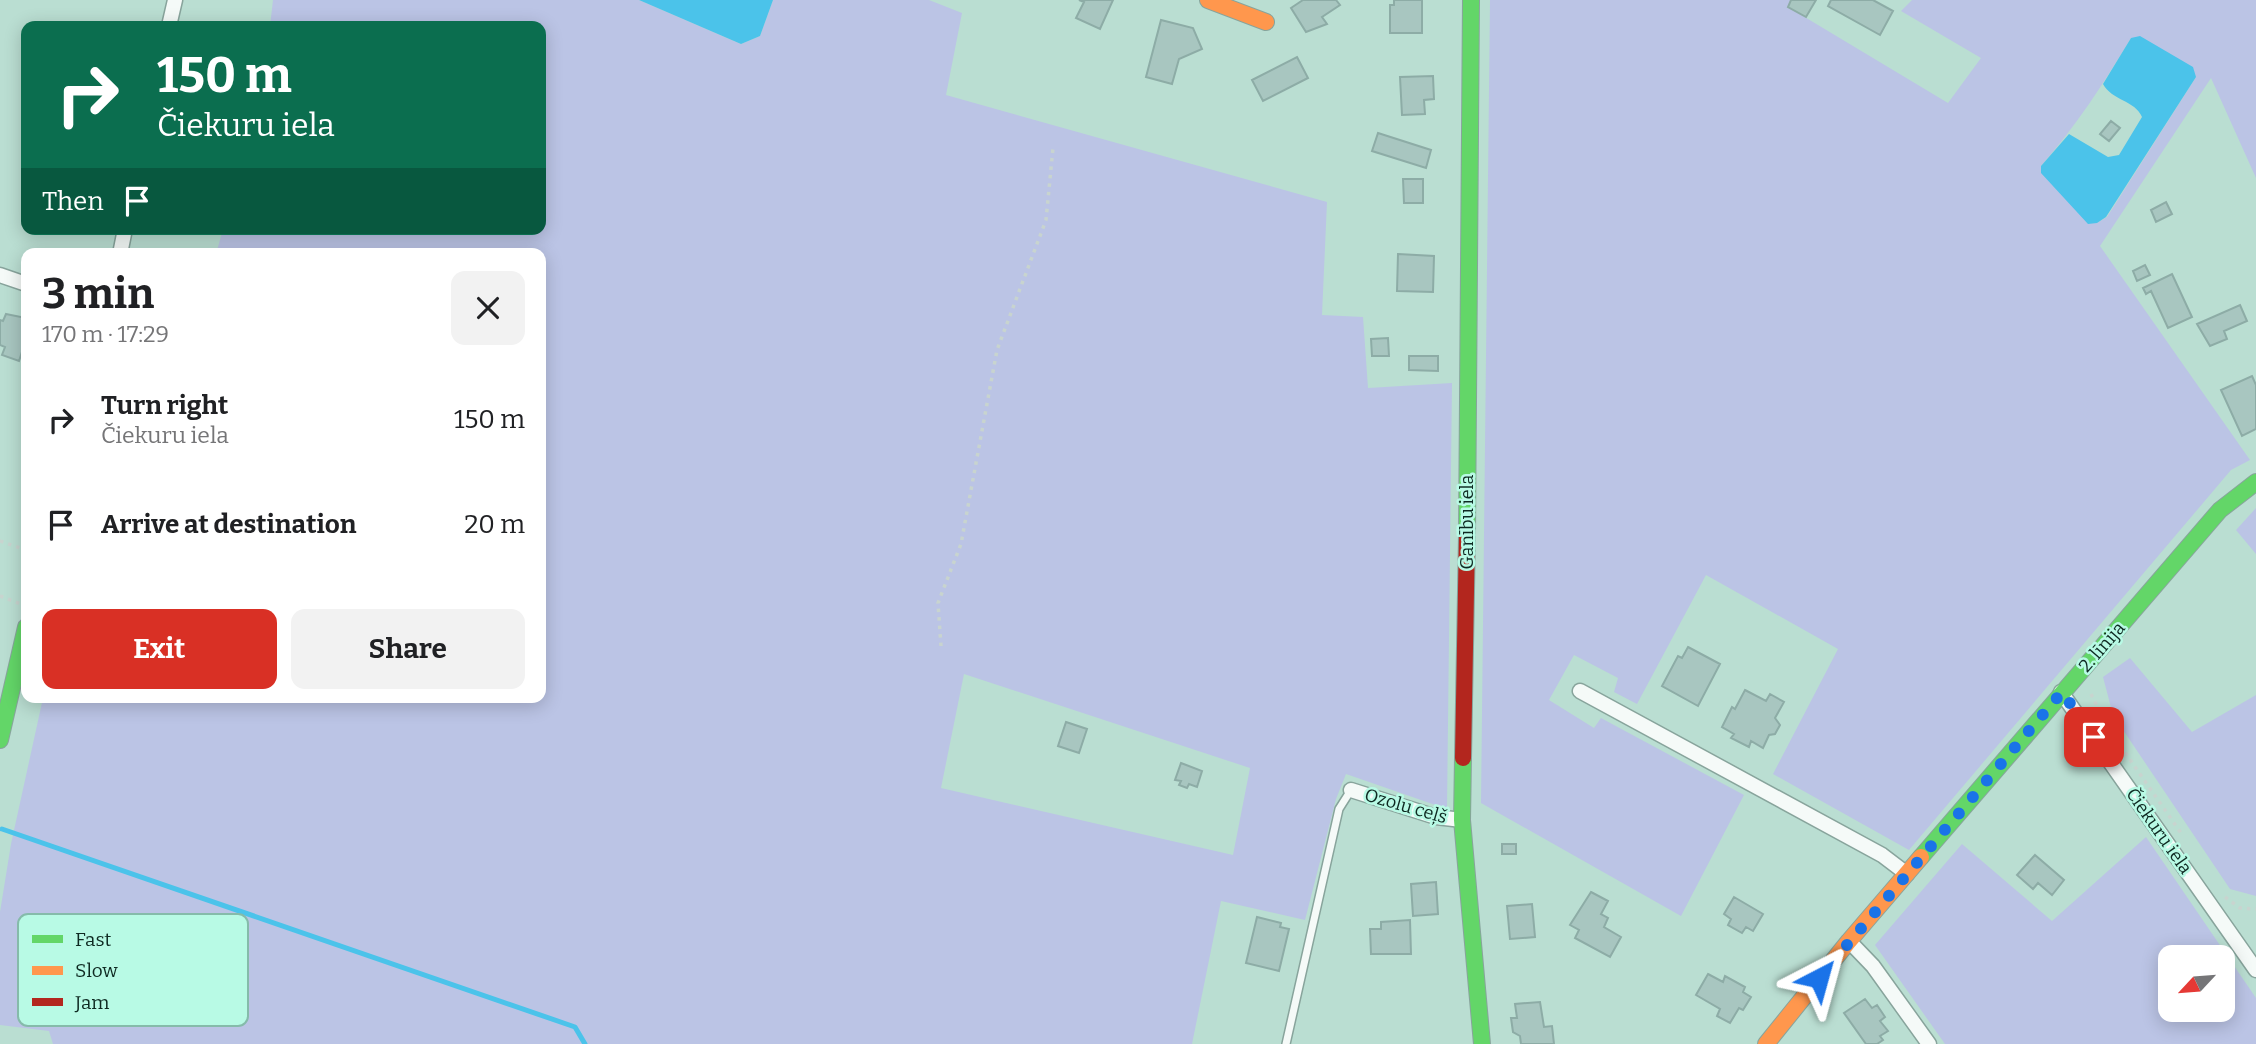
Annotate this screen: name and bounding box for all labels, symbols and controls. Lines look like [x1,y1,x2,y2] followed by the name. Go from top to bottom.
[157,46,292,105] text: 150 m
[42,49,133,140] icon: right
[157,106,335,144] text: Čiekuru iela
[118,182,156,220] icon: arrive
[42,186,104,217] text: Then
[42,269,154,319] text: 3 min
[451,271,525,345] button: close
[42,320,169,348] text: 170 m · 17:29
[101,390,228,421] text: Turn right
[42,401,80,439] icon: right
[454,404,525,435] text: 150 m
[101,421,229,449] text: Čiekuru iela
[1456,474,1478,569] street label: Ganību iela
[42,506,80,544] icon: arrive
[101,509,356,540] text: Arrive at destination
[464,509,525,540] text: 20 m
[42,609,277,689] button: Exit
[291,609,525,689] button: Share
[2074,617,2130,677] street label: 2. līnija
[2064,707,2124,767] pin
[2075,718,2113,756] icon: arrive
[1362,784,1450,829] street label: Ozolu ceļš
[2121,784,2197,878] street label: Čiekuru iela
[18,914,248,1026] legend
[75,928,112,951] text: Fast
[1782,941,1856,1015] position arrow
[2158,945,2235,1022] north arrow
[2158,945,2235,1022] map controls
[75,959,118,982] text: Slow
[74,991,109,1014] text: Jam

